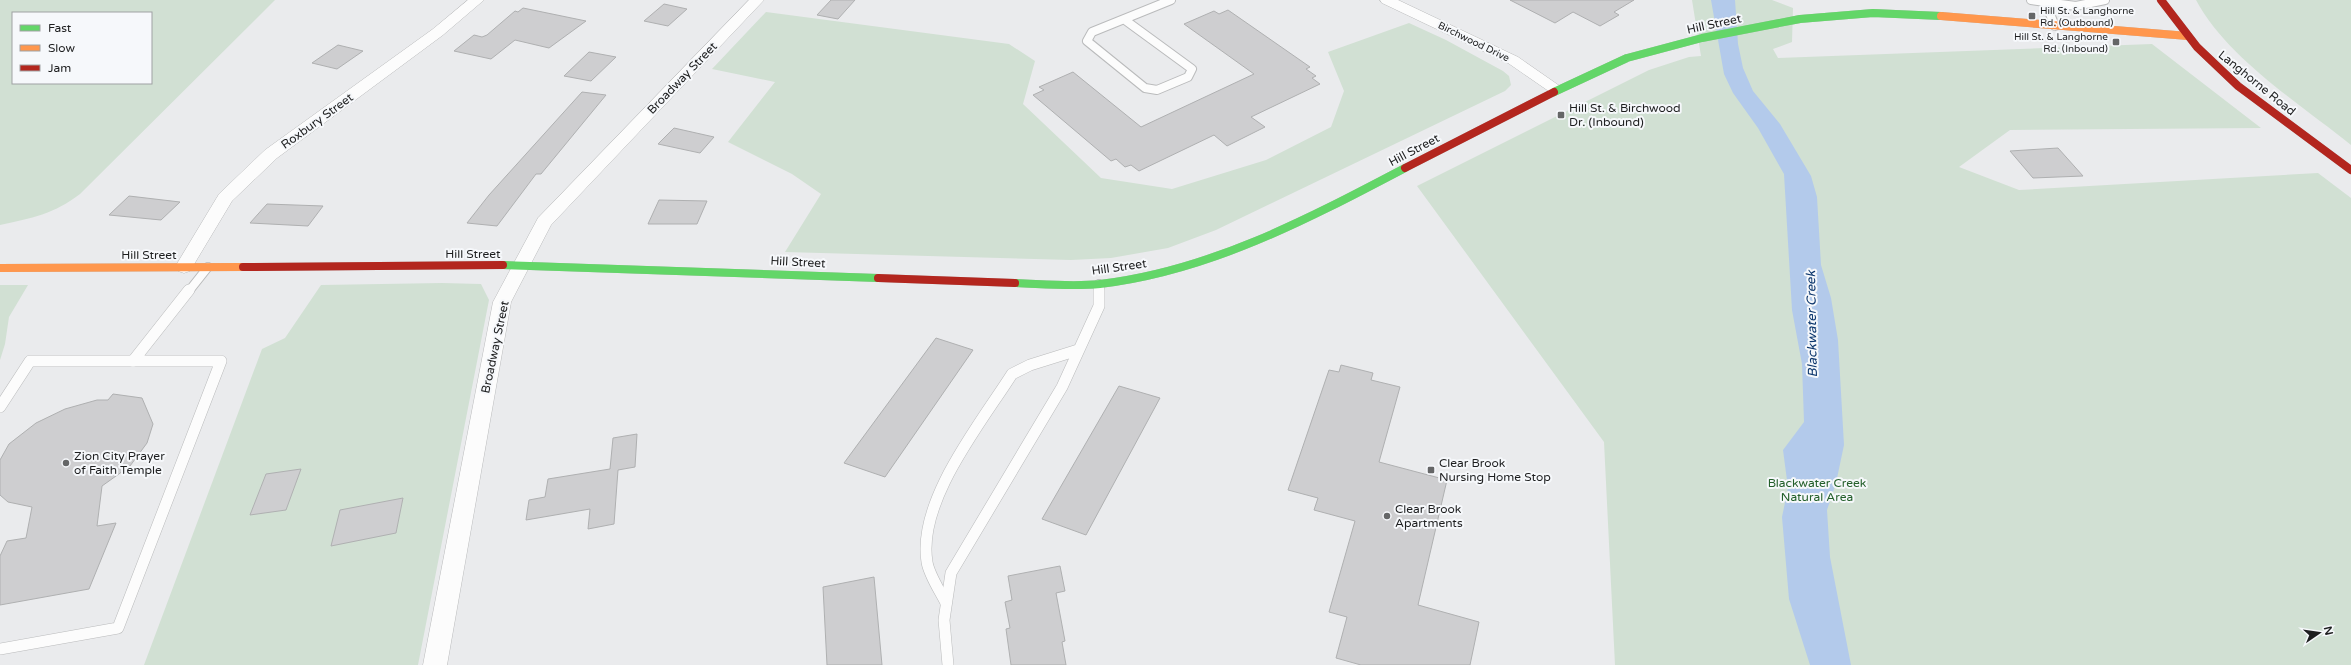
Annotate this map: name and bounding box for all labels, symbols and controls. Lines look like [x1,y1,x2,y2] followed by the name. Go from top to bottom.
[2040,5,2134,29] place label: Hill St. & Langhorne Rd. (Outbound)
[1685,11,1743,37] street label: Hill Street
[2027,11,2037,21] marker: Hill St. & Langhorne Rd. (Outbound)
[12,12,152,84] legend
[1436,19,1512,65] street label: Birchwood Drive
[48,21,72,35] text: Fast
[2014,31,2108,55] place label: Hill St. & Langhorne Rd. (Inbound)
[2111,37,2121,47] marker: Hill St. & Langhorne Rd. (Inbound)
[644,39,720,117] street label: Broadway Street
[48,41,75,55] text: Slow
[2216,48,2298,118] street label: Langhorne Road
[48,61,71,75] text: Jam
[278,90,356,152] street label: Roxbury Street
[1569,101,1681,129] place label: Hill St. & Birchwood Dr. (Inbound)
[1556,110,1566,120] marker: Hill St. & Birchwood Dr. (Inbound)
[1386,131,1442,169] street label: Hill Street
[445,247,501,261] street label: Hill Street
[121,248,177,262] street label: Hill Street
[770,254,826,270] street label: Hill Street
[1091,256,1148,278] street label: Hill Street
[1803,269,1821,378] water label: Blackwater Creek
[478,299,512,395] street label: Broadway Street
[74,449,165,477] place label: Zion City Prayer of Faith Temple
[1439,456,1551,484] place label: Clear Brook Nursing Home Stop
[61,458,71,468] marker: Zion City Prayer of Faith Temple
[1426,465,1436,475] marker: Clear Brook Nursing Home Stop
[1768,476,1867,504] park label: Blackwater Creek Natural Area
[1395,502,1463,530] place label: Clear Brook Apartments
[1382,511,1392,521] marker: Clear Brook Apartments
[2299,613,2339,653] north arrow
[2321,625,2336,637] text: N

